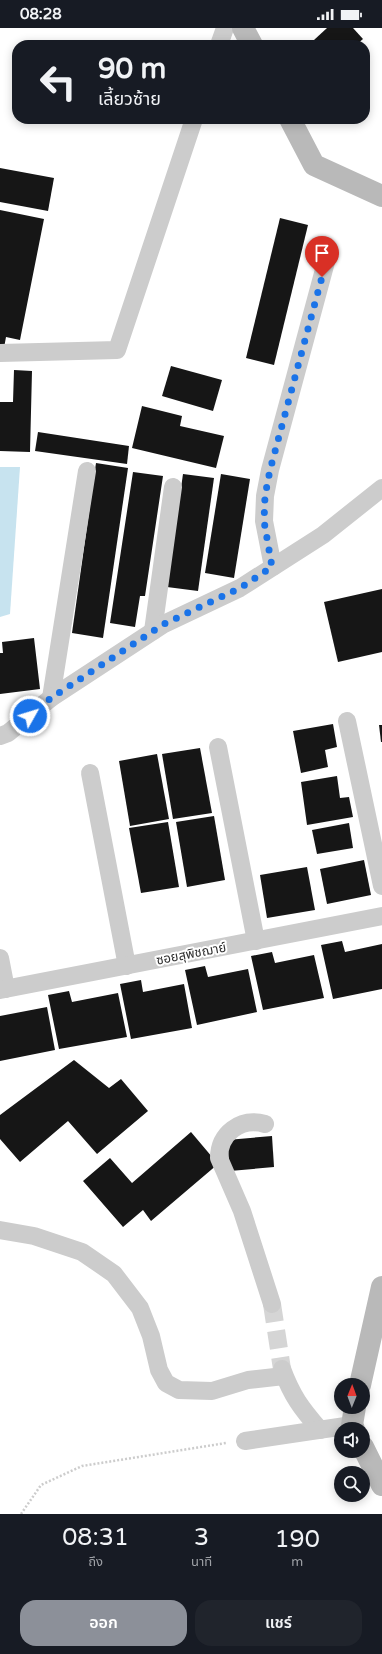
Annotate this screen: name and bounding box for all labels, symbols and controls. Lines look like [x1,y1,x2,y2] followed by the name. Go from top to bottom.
[20,5,62,23] text: 08:28
[98,52,166,86] text: 90 m
[32,56,84,108] icon: left
[98,88,161,110] text: เลี้ยวซ้าย
[305,236,339,277] pin
[311,242,333,264] icon: arrive
[9,695,51,737] position arrow
[155,939,228,969] street label: ซอยสุพิชฌาย์
[334,1378,370,1414] north arrow
[334,1378,370,1502] map controls
[334,1422,370,1458] button: sound
[334,1466,370,1502] button: search
[62,1523,129,1552] text: 08:31
[194,1523,209,1552] text: 3
[275,1525,320,1554] text: 190
[88,1554,103,1570] text: ถึง
[191,1554,212,1570] text: นาที
[291,1554,303,1570] text: m
[20,1600,187,1646] button: ออก
[195,1600,362,1646] button: แชร์

